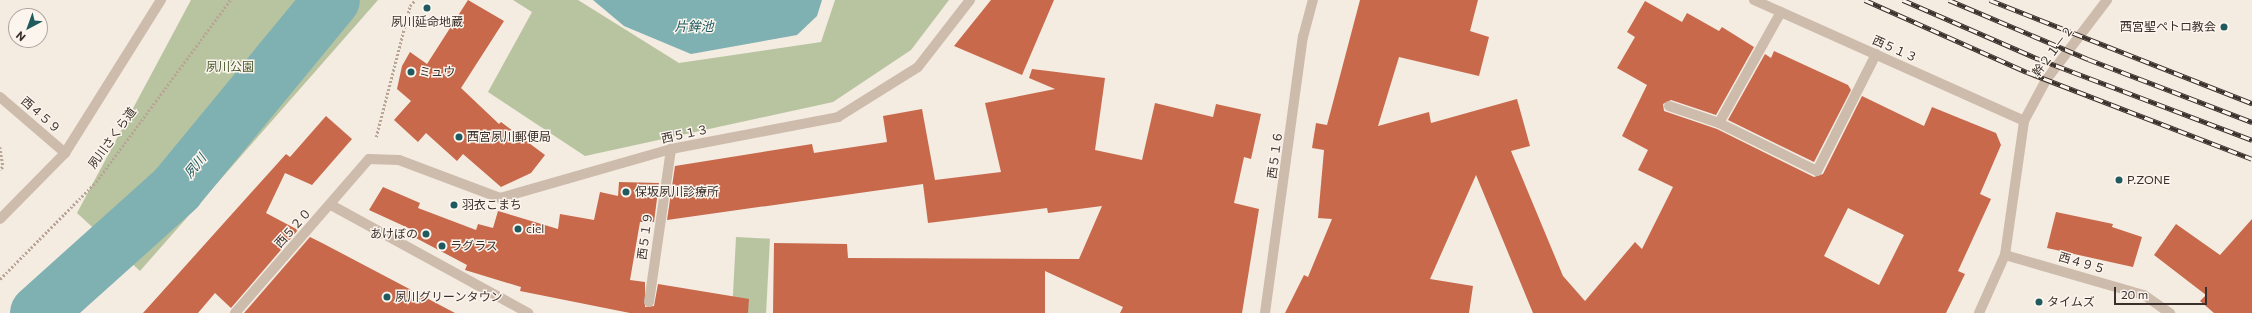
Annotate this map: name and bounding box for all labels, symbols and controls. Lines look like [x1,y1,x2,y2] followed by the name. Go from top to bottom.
[422,3,432,13] marker: 夙川延命地蔵
[8,8,48,48] north arrow
[391,15,463,29] place label: 夙川延命地蔵
[675,18,713,34] water label: 片鉾池
[2120,20,2216,34] place label: 西宮聖ペトロ教会
[2219,22,2229,32] marker: 西宮聖ペトロ教会
[2029,23,2077,79] street label: 幹２１－２
[13,29,28,44] text: N
[1870,33,1920,65] street label: 西５１３
[206,60,254,74] park label: 夙川公園
[419,65,455,79] place label: ミュウ
[406,67,416,77] marker: ミュウ
[18,94,64,136] street label: 西４５９
[85,105,139,171] street label: 夙川さくら道
[660,122,710,146] street label: 西５１３
[467,130,551,144] place label: 西宮夙川郵便局
[1265,130,1285,180] street label: 西５１６
[454,132,464,142] marker: 西宮夙川郵便局
[181,151,209,181] water label: 夙川
[2127,173,2170,187] place label: P.ZONE
[2114,175,2124,185] marker: P.ZONE
[635,185,719,199] place label: 保坂夙川診療所
[620,186,632,198] marker: 保坂夙川診療所
[462,198,522,212] place label: 羽衣こまち
[449,200,459,210] marker: 羽衣こまち
[272,205,314,251] street label: 西５２０
[635,211,655,261] street label: 西５１９
[526,222,544,236] place label: ciel
[513,224,523,234] marker: ciel
[370,227,418,241] place label: あけぼの
[421,229,431,239] marker: あけぼの
[450,239,498,253] place label: ラグラス
[437,241,447,251] marker: ラグラス
[2057,249,2107,277] street label: 西４９５
[2116,279,2209,305] scale bar
[2121,287,2148,301] text: 20 m
[395,290,503,304] place label: 夙川グリーンタウン
[382,292,392,302] marker: 夙川グリーンタウン
[2047,295,2095,309] place label: タイムズ
[2034,297,2044,307] marker: タイムズ

